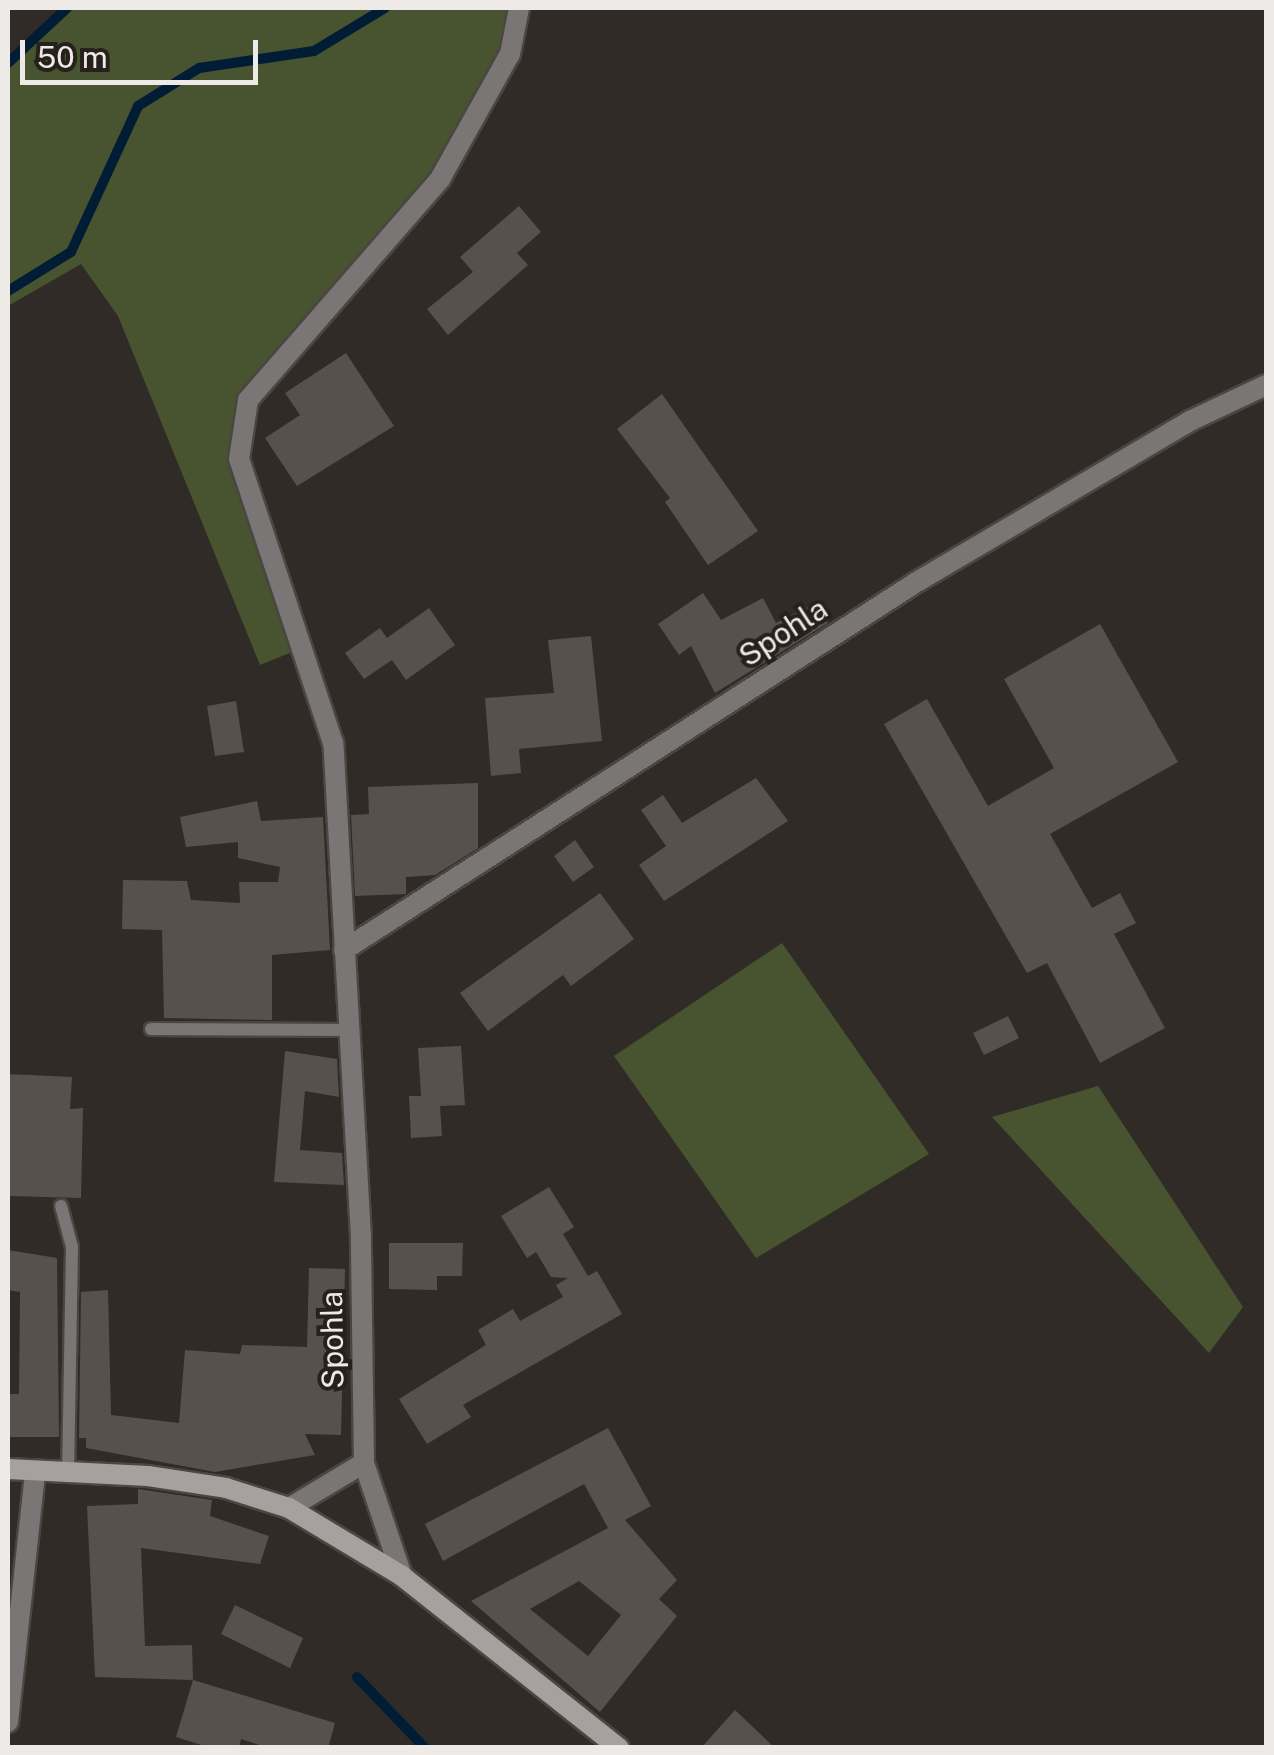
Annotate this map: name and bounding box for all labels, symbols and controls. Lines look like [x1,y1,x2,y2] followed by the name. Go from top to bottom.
[25,20,262,82] scale bar
[37,39,108,75] text: 50 m
[732,590,834,674] street label: Spohla
[313,1291,351,1389] street label: Spohla

